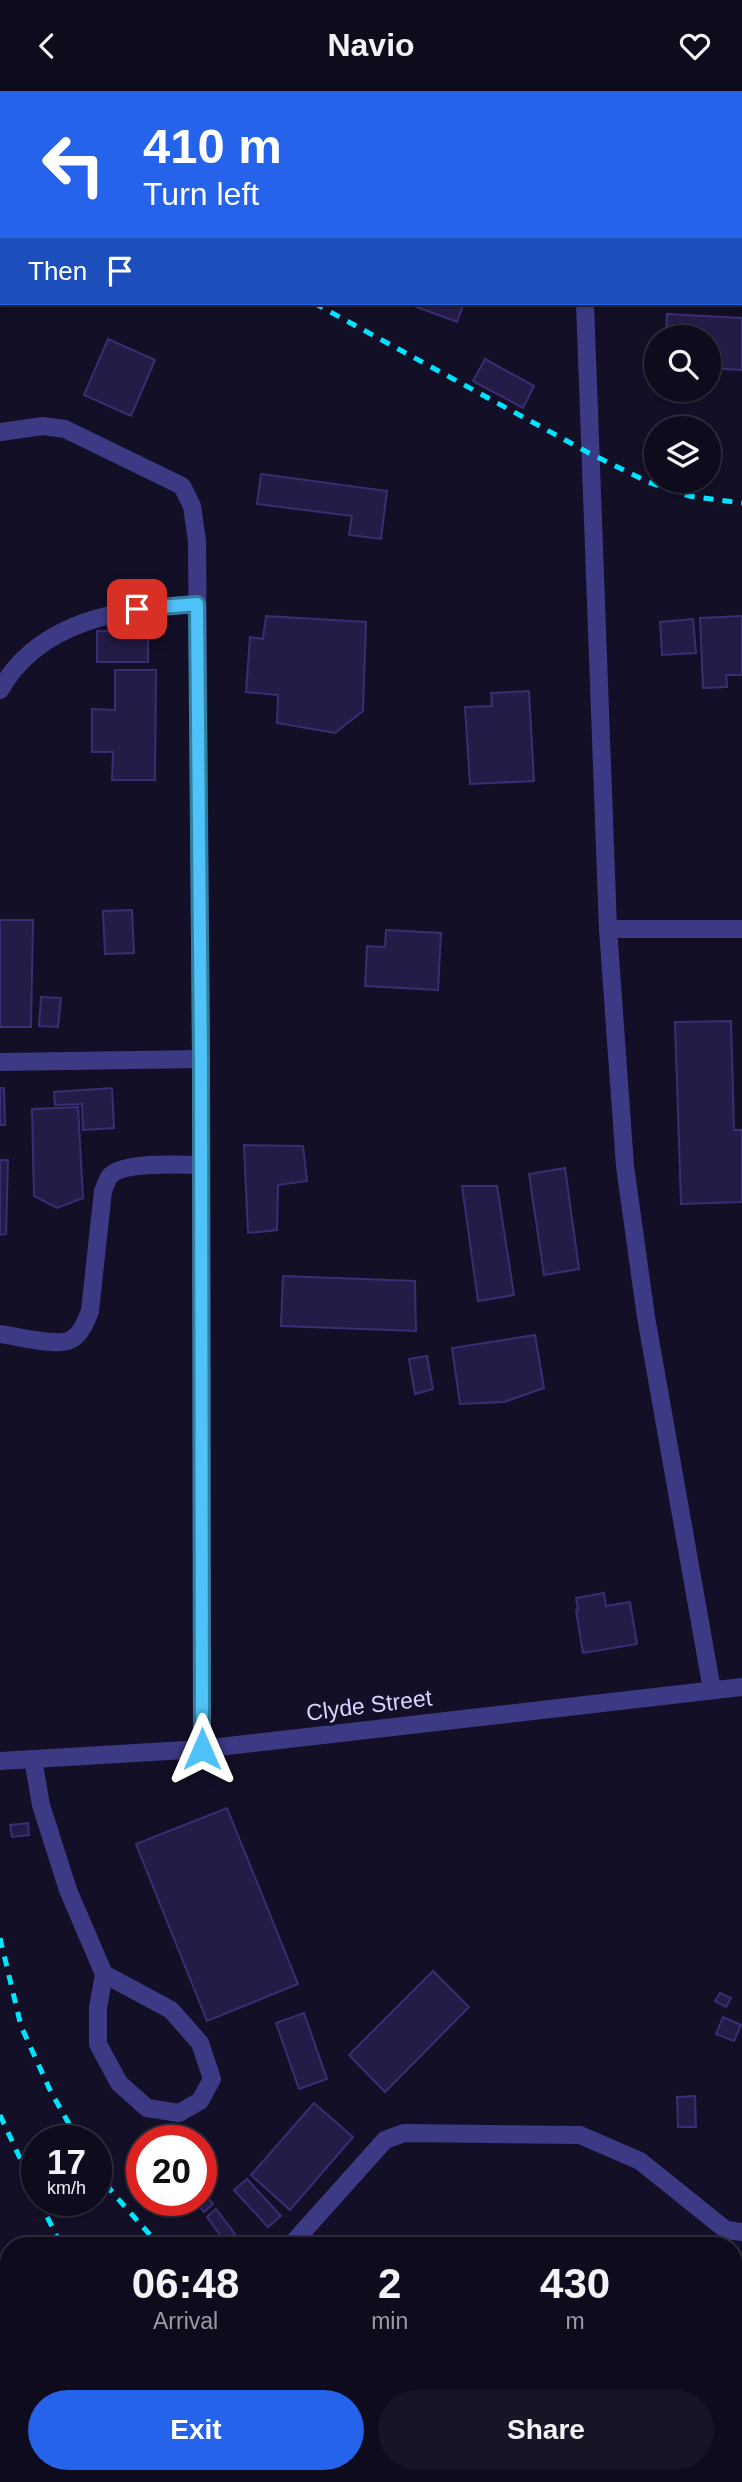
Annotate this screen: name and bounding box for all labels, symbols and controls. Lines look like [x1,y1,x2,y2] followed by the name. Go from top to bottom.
[28,27,66,65] icon: back
[327,27,415,63] text: Navio
[676,27,714,65] icon: heart
[28,119,119,210] icon: left
[143,119,282,173] text: 410 m
[143,176,259,212] text: Turn left
[101,252,139,290] icon: arrive
[28,256,87,286] text: Then
[644,325,721,493] map controls
[644,325,721,402] button: search
[644,416,721,493] button: layers
[107,579,167,639] pin
[118,590,156,628] icon: arrive
[305,1684,434,1726] street label: Clyde Street
[165,1712,239,1786] position arrow
[126,2125,217,2216] speed limit sign: 20
[47,2142,86,2181] text: 17
[47,2178,86,2198] text: km/h
[132,2260,239,2307] text: 06:48
[378,2260,401,2307] text: 2
[540,2260,610,2307] text: 430
[153,2308,218,2334] text: Arrival
[371,2308,408,2334] text: min
[566,2308,585,2334] text: m
[28,2390,364,2470] button: Exit
[378,2390,714,2470] button: Share

